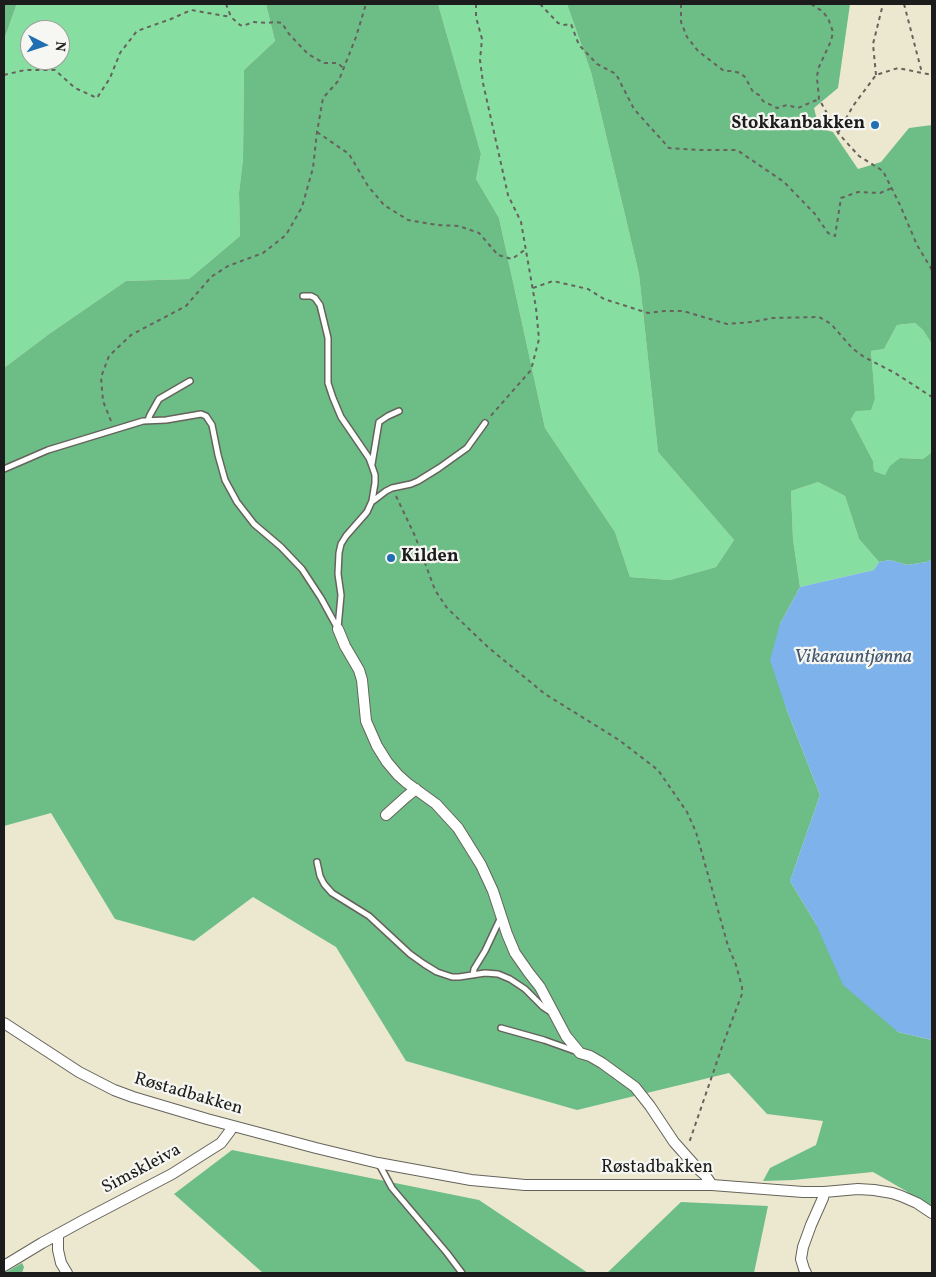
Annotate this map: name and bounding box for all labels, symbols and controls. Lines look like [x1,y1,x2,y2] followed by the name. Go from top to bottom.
[20,20,70,70] north arrow
[50,40,69,52] text: N
[731,114,865,136] place label: Stokkanbakken
[869,119,881,131] marker: Stokkanbakken
[401,547,459,569] place label: Kilden
[385,552,397,564] marker: Kilden
[794,648,912,670] water label: Vikarauntjønna
[131,1069,245,1121] street label: Røstadbakken
[99,1140,185,1200] street label: Simskleiva
[601,1158,713,1180] street label: Røstadbakken

